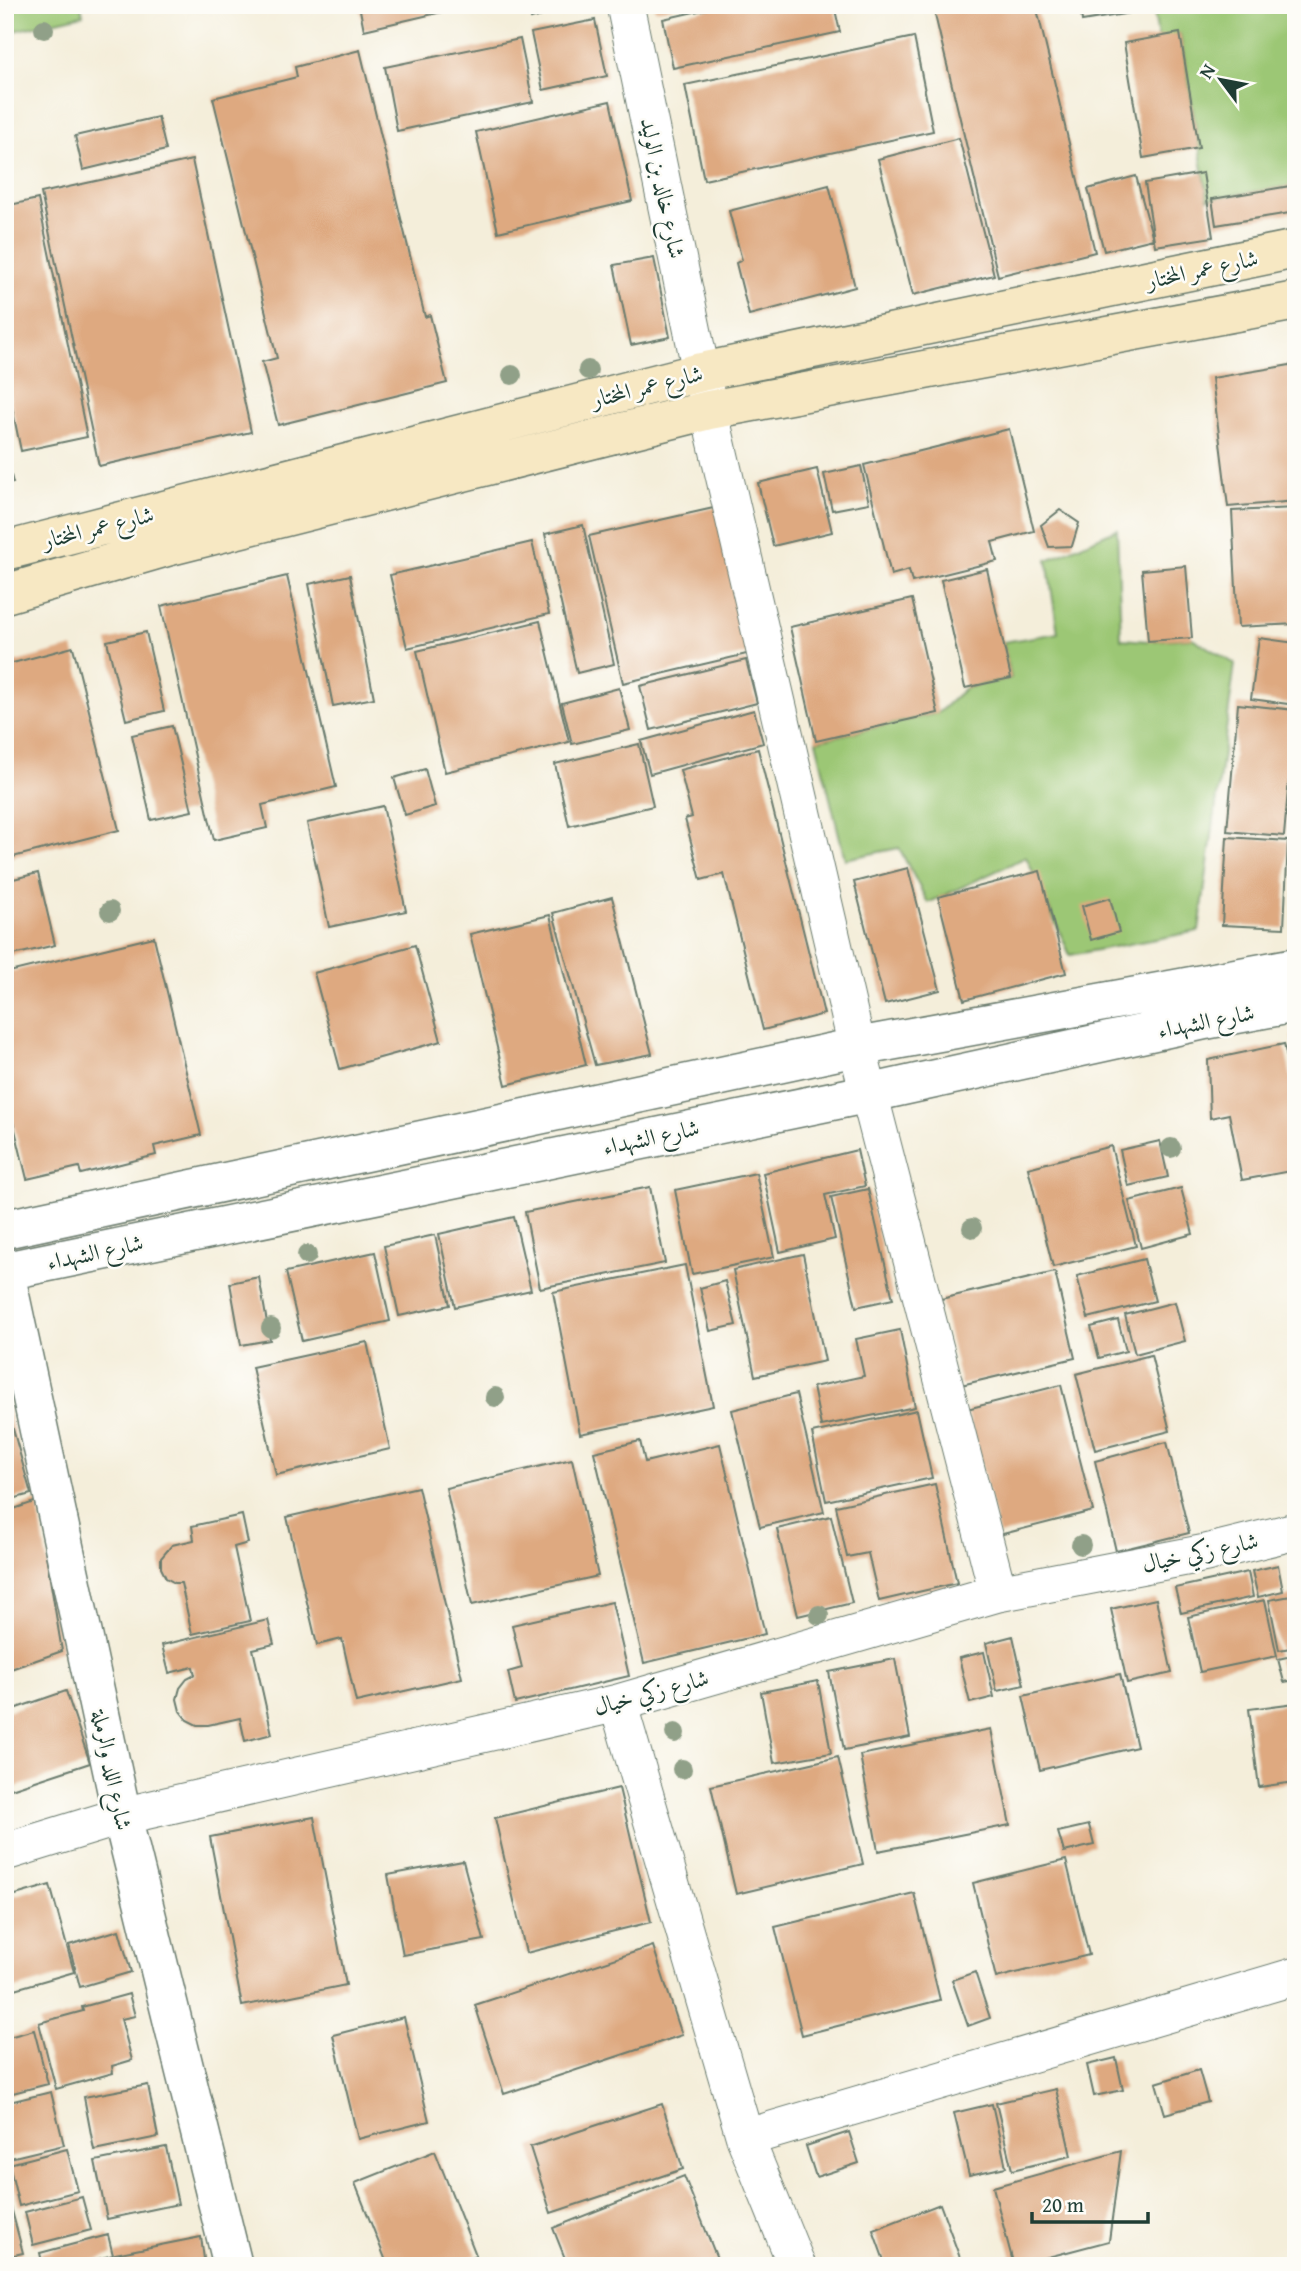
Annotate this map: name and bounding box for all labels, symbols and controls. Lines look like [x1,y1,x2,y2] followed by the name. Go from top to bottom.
[1186,46,1256,116] north arrow
[1191,58,1222,84] text: N
[629,114,695,262] street label: شارع خالد بن الوليد
[1141,241,1262,301] street label: شارع عمر المختار
[586,356,707,420] street label: شارع عمر المختار
[37,497,158,561] street label: شارع عمر المختار
[1155,995,1258,1050] street label: شارع الشهداء
[600,1110,703,1167] street label: شارع الشهداء
[44,1225,147,1282] street label: شارع الشهداء
[1139,1523,1262,1584] street label: شارع زكي خيال
[589,1660,713,1727] street label: شارع زكي خيال
[80,1706,141,1834] street label: شارع اللد والرملة
[1032,2180,1147,2224] scale bar
[1042,2189,1084,2220] text: 20 m

